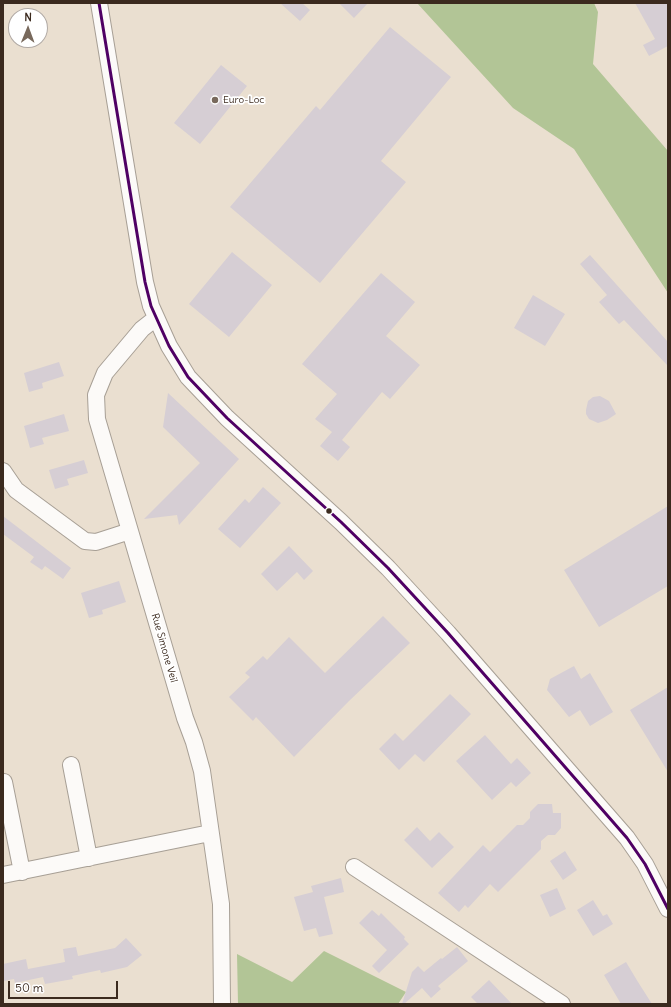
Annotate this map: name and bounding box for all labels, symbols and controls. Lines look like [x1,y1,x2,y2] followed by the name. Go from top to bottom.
[8,8,48,48] north arrow
[24,10,32,24] text: N
[223,94,264,106] place label: Euro-Loc
[210,95,220,105] marker: Euro-Loc
[324,506,334,516] unlabelled marker
[148,612,180,684] street label: Rue Simone Veil
[10,973,120,999] scale bar
[15,980,43,995] text: 50 m

